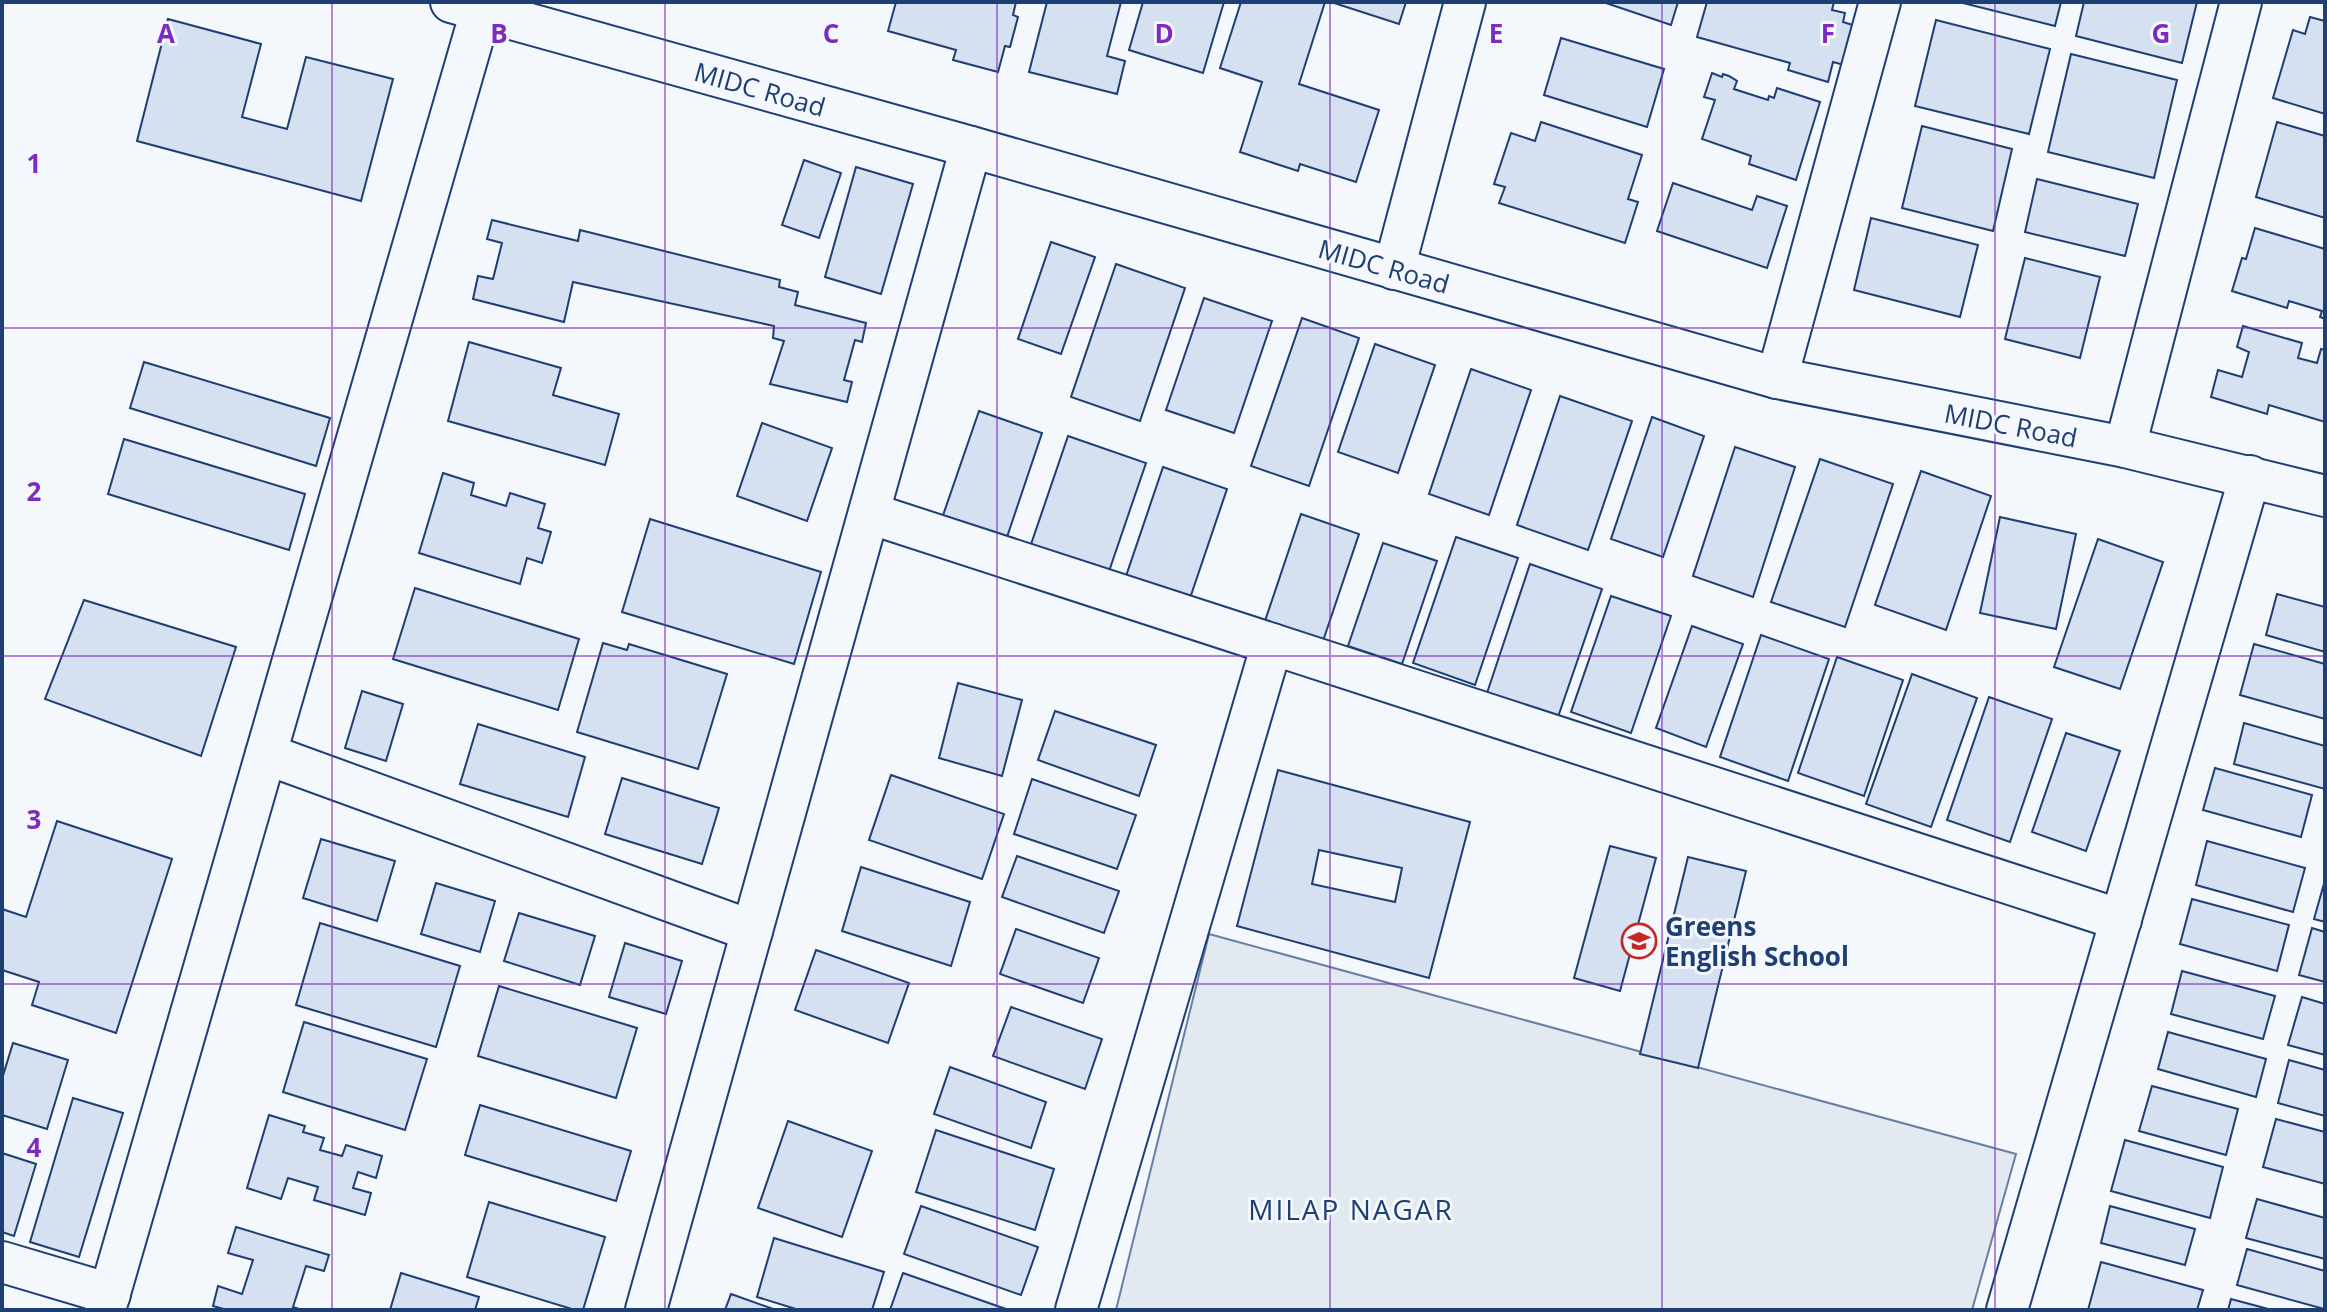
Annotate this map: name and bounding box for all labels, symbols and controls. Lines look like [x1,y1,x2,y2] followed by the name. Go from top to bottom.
[157,15,175,51] text: A
[490,15,508,51] text: B
[823,15,839,51] text: C
[1154,15,1174,51] text: D
[1489,15,1503,51] text: E
[1821,15,1835,51] text: F
[2152,15,2170,51] text: G
[690,53,830,125] street label: MIDC Road
[27,145,41,181] text: 1
[1314,230,1454,302] street label: MIDC Road
[1941,394,2081,456] street label: MIDC Road
[27,473,42,509] text: 2
[27,801,41,837] text: 3
[1665,908,1849,974] place label: Greens English School
[1620,922,1658,960] school or university icon: Greens English School
[27,1129,42,1165] text: 4
[1248,1190,1454,1228] district label: MILAP NAGAR

